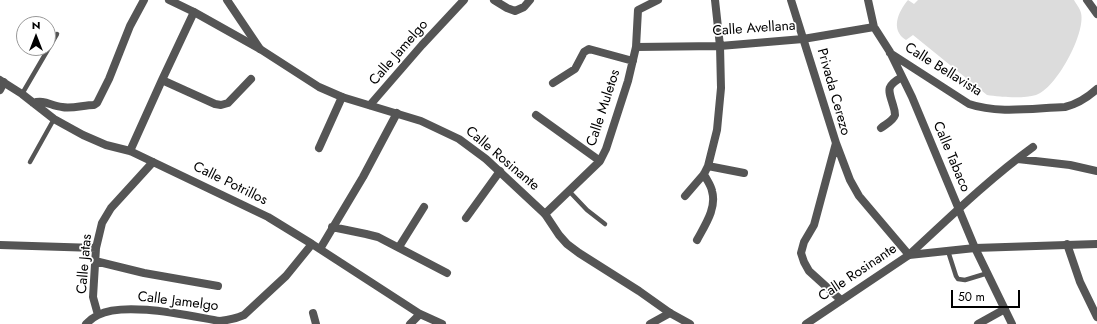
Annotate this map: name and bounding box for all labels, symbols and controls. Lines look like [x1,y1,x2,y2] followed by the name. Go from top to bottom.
[16,16,56,56] north arrow
[32,17,40,33] text: N
[366,17,432,89] street label: Calle Jamelgo
[712,18,796,40] street label: Calle Avellana
[901,40,985,100] street label: Calle Bellavista
[813,46,853,138] street label: Privada Cerezo
[584,67,624,149] street label: Calle Muletos
[929,119,973,195] street label: Calle Tabaco
[462,123,542,195] street label: Calle Rosinante
[190,159,270,209] street label: Calle Potrillos
[74,233,96,295] street label: Calle Jatas
[816,241,900,305] street label: Calle Rosinante
[953,282,1022,308] scale bar
[958,288,985,306] text: 50 m
[137,289,219,315] street label: Calle Jamelgo

